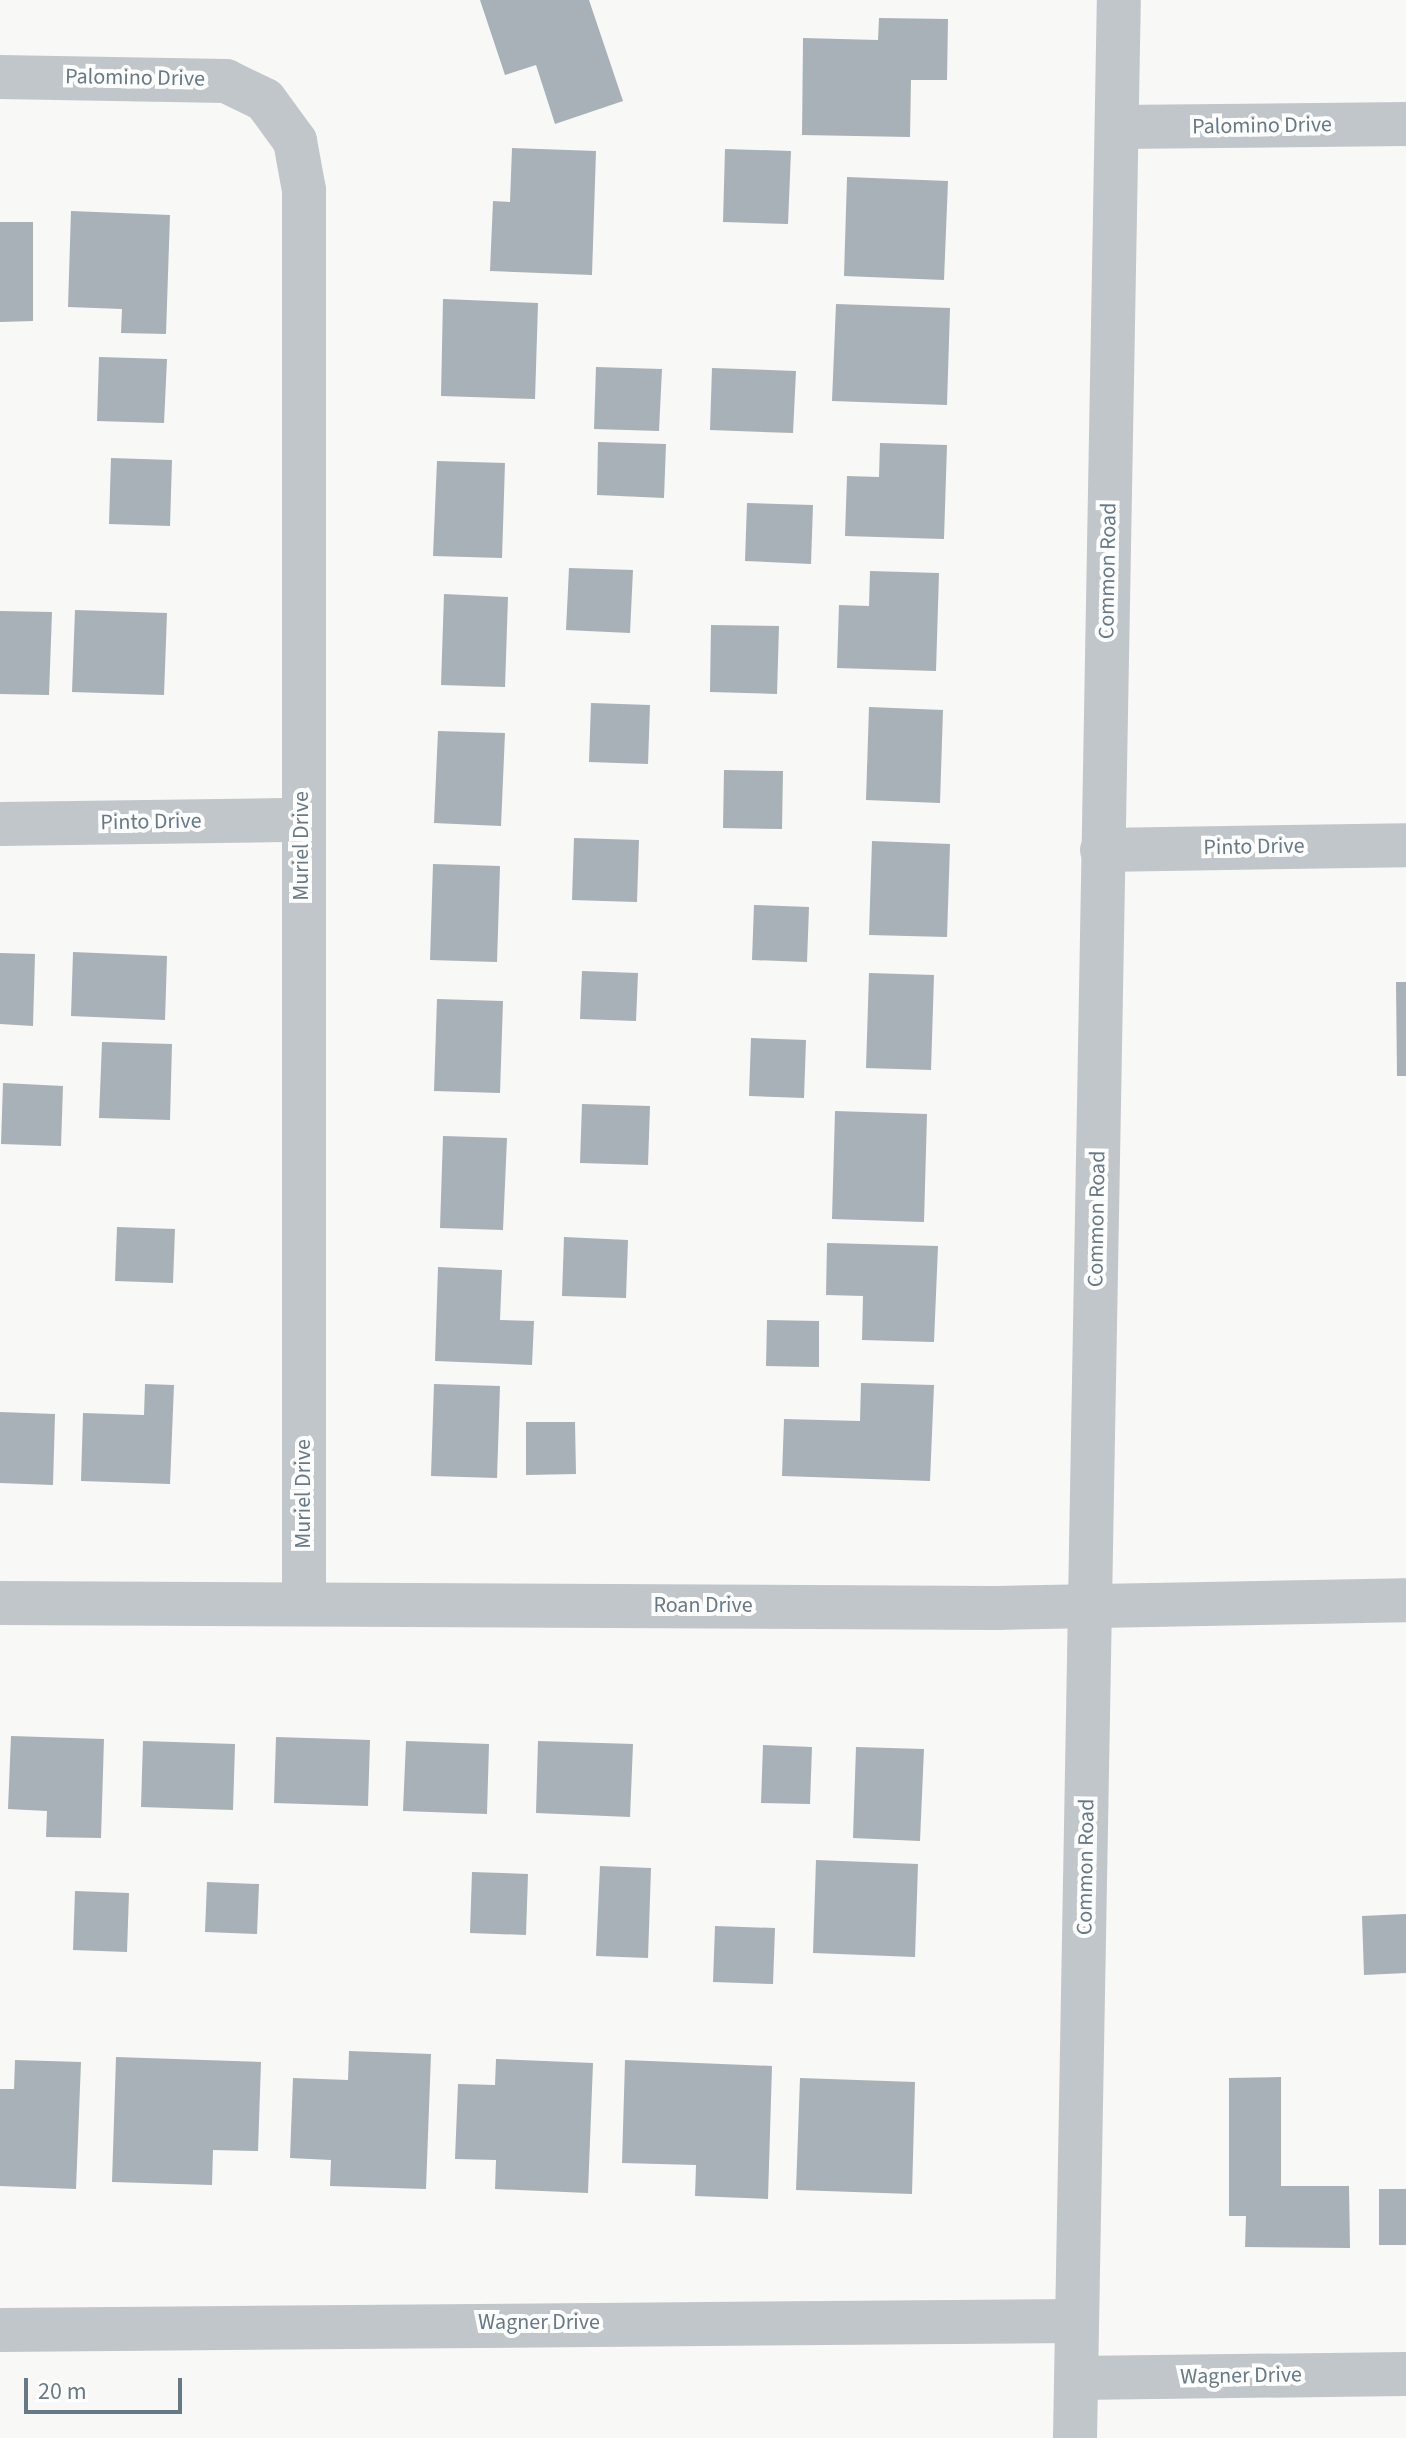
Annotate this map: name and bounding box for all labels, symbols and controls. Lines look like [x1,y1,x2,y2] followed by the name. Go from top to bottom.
[65,64,205,92] street label: Palomino Drive
[1192,112,1332,140] street label: Palomino Drive
[1094,503,1122,639] street label: Common Road
[289,791,315,901] street label: Muriel Drive
[100,808,202,836] street label: Pinto Drive
[1203,833,1305,861] street label: Pinto Drive
[1083,1151,1111,1287] street label: Common Road
[291,1439,317,1549] street label: Muriel Drive
[653,1593,753,1619] street label: Roan Drive
[1072,1799,1100,1935] street label: Common Road
[478,2310,600,2336] street label: Wagner Drive
[28,2362,186,2412] scale bar
[1180,2362,1302,2390] street label: Wagner Drive
[38,2374,87,2409] text: 20 m

